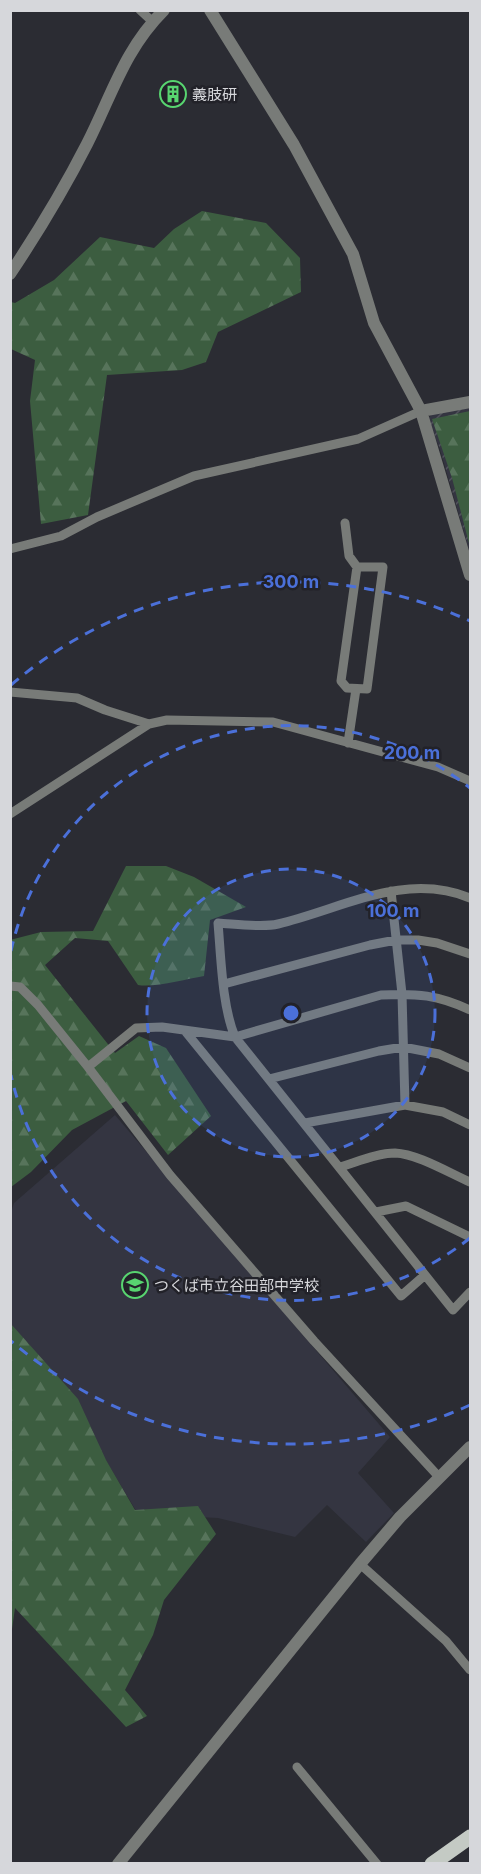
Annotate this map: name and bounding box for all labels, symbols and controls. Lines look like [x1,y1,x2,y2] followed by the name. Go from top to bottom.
[158,79,188,109] building icon: 義肢研
[192,85,237,104] place label: 義肢研
[263,571,319,592] text: 300 m
[384,742,440,763] text: 200 m
[367,900,419,921] text: 100 m
[281,1003,301,1023] centre of rings
[120,1270,150,1300] school or university icon: つくば市立谷田部中学校
[154,1276,319,1295] place label: つくば市立谷田部中学校

